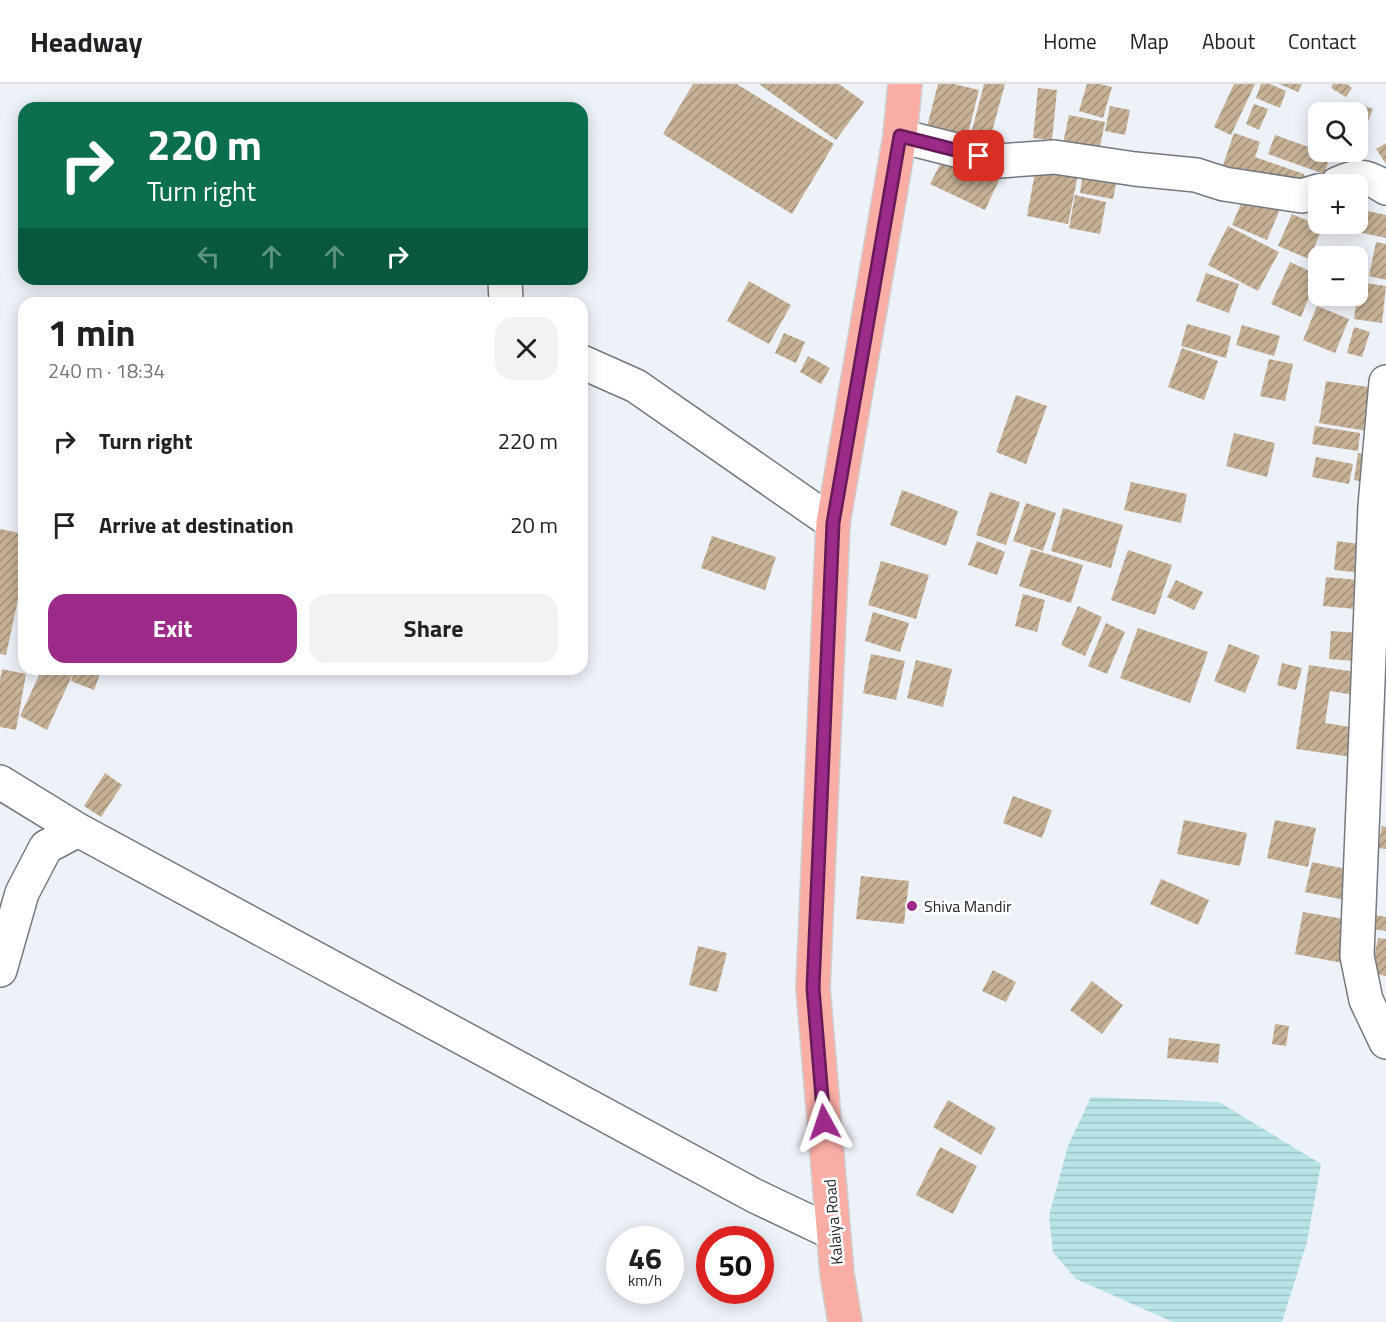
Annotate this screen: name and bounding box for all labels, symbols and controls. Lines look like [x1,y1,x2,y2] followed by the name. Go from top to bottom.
[30,20,142,63] text: Headway
[1043,25,1097,57] text: Home
[1130,25,1169,57] text: Map
[1202,25,1255,57] text: About
[1288,25,1356,57] text: Contact
[1308,102,1368,306] map controls
[1308,102,1368,162] button: search
[147,112,262,176] text: 220 m
[48,126,126,204] icon: right
[953,130,1004,181] pin
[962,139,995,172] icon: arrive
[147,170,256,211] text: Turn right
[1308,174,1368,234] button: +
[192,240,225,273] icon: left
[255,240,288,273] icon: ahead
[318,240,351,273] icon: ahead
[381,240,414,273] icon: right
[1308,246,1368,306] button: −
[48,305,135,360] text: 1 min
[495,317,558,380] button: close
[48,355,165,386] text: 240 m · 18:34
[99,424,193,458] text: Turn right
[498,424,558,458] text: 220 m
[48,425,81,458] icon: right
[99,508,294,542] text: Arrive at destination
[510,508,558,542] text: 20 m
[48,509,81,542] icon: arrive
[48,594,297,663] button: Exit
[309,594,558,663] button: Share
[924,894,1012,918] place label: Shiva Mandir
[905,899,919,913] marker: Shiva Mandir
[792,1090,856,1154] position arrow
[817,1178,849,1266] street label: Kalaiya Road
[696,1226,774,1304] speed limit sign: 50
[628,1235,662,1281] text: 46
[628,1269,662,1292] text: km/h

